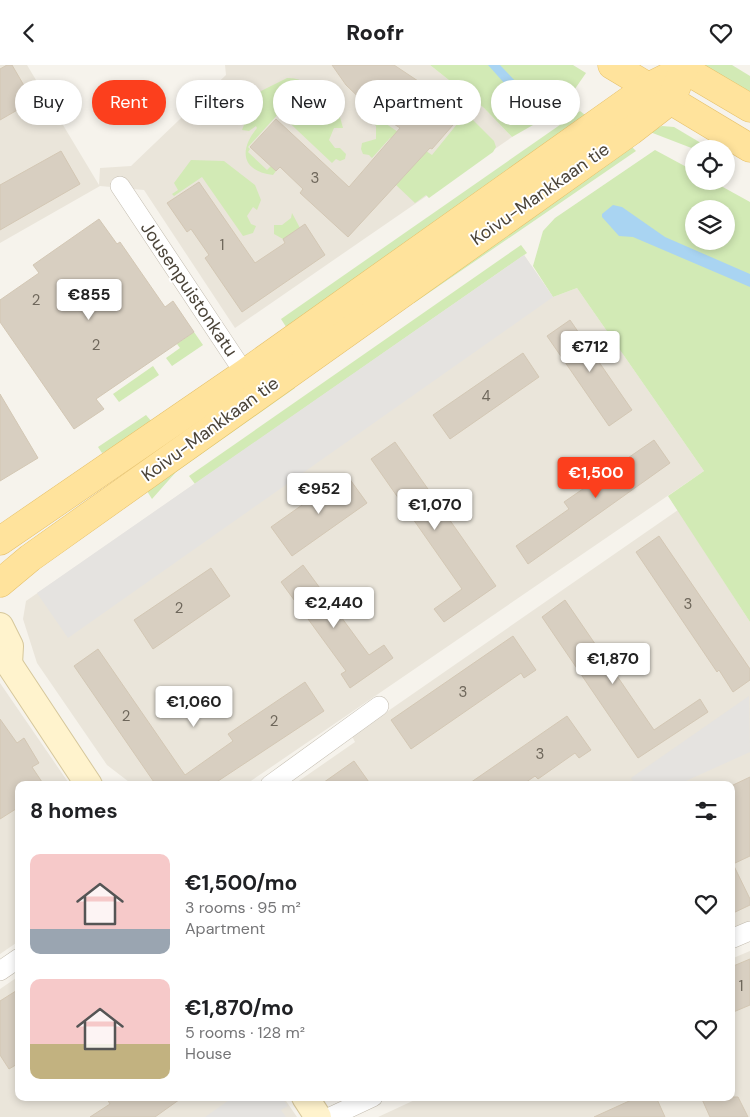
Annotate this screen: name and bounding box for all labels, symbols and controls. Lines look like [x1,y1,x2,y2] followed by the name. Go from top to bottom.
[346,18,404,47] text: Roofr
[15,19,43,47] icon: back
[707,19,735,47] icon: heart
[15,80,82,125] chip: Buy
[92,80,166,125] chip: Rent
[176,80,263,125] chip: Filters
[273,80,345,125] chip: New
[355,80,481,125] chip: Apartment
[491,80,580,125] chip: House
[466,137,614,251] street label: Koivu-Mankkaan tie
[685,140,735,250] map controls
[685,140,735,190] button: locate
[311,168,319,188] house number: 3
[685,200,735,250] button: layers
[135,217,243,361] street label: Jousenpuistonkatu
[220,235,224,255] house number: 1
[59,279,119,321] pin: €855
[68,284,110,305] text: €855
[32,290,40,310] house number: 2
[560,331,620,373] pin: €712
[92,335,100,355] house number: 2
[572,336,608,357] text: €712
[137,371,283,487] street label: Koivu-Mankkaan tie
[481,386,491,406] house number: 4
[555,457,637,499] pin: €1,500
[569,462,623,483] text: €1,500
[289,473,349,515] pin: €952
[298,478,340,499] text: €952
[394,489,476,531] pin: €1,070
[408,494,462,515] text: €1,070
[293,587,375,629] pin: €2,440
[305,592,363,613] text: €2,440
[684,594,692,614] house number: 3
[175,598,183,618] house number: 2
[572,643,654,685] pin: €1,870
[587,648,639,669] text: €1,870
[459,682,467,702] house number: 3
[153,685,235,728] pin: €1,060
[166,691,222,712] text: €1,060
[122,706,130,726] house number: 2
[270,711,278,731] house number: 2
[536,744,544,764] house number: 3
[30,797,118,825] text: 8 homes
[692,797,720,825] icon: filters
[185,869,297,897] text: €1,500/mo
[70,874,130,934] icon: home
[692,890,720,918] icon: heart
[185,897,301,918] text: 3 rooms · 95 m²
[185,918,265,939] text: Apartment
[739,976,743,996] house number: 1
[185,994,294,1022] text: €1,870/mo
[70,999,130,1059] icon: home
[692,1015,720,1043] icon: heart
[185,1022,305,1043] text: 5 rooms · 128 m²
[185,1043,232,1064] text: House

